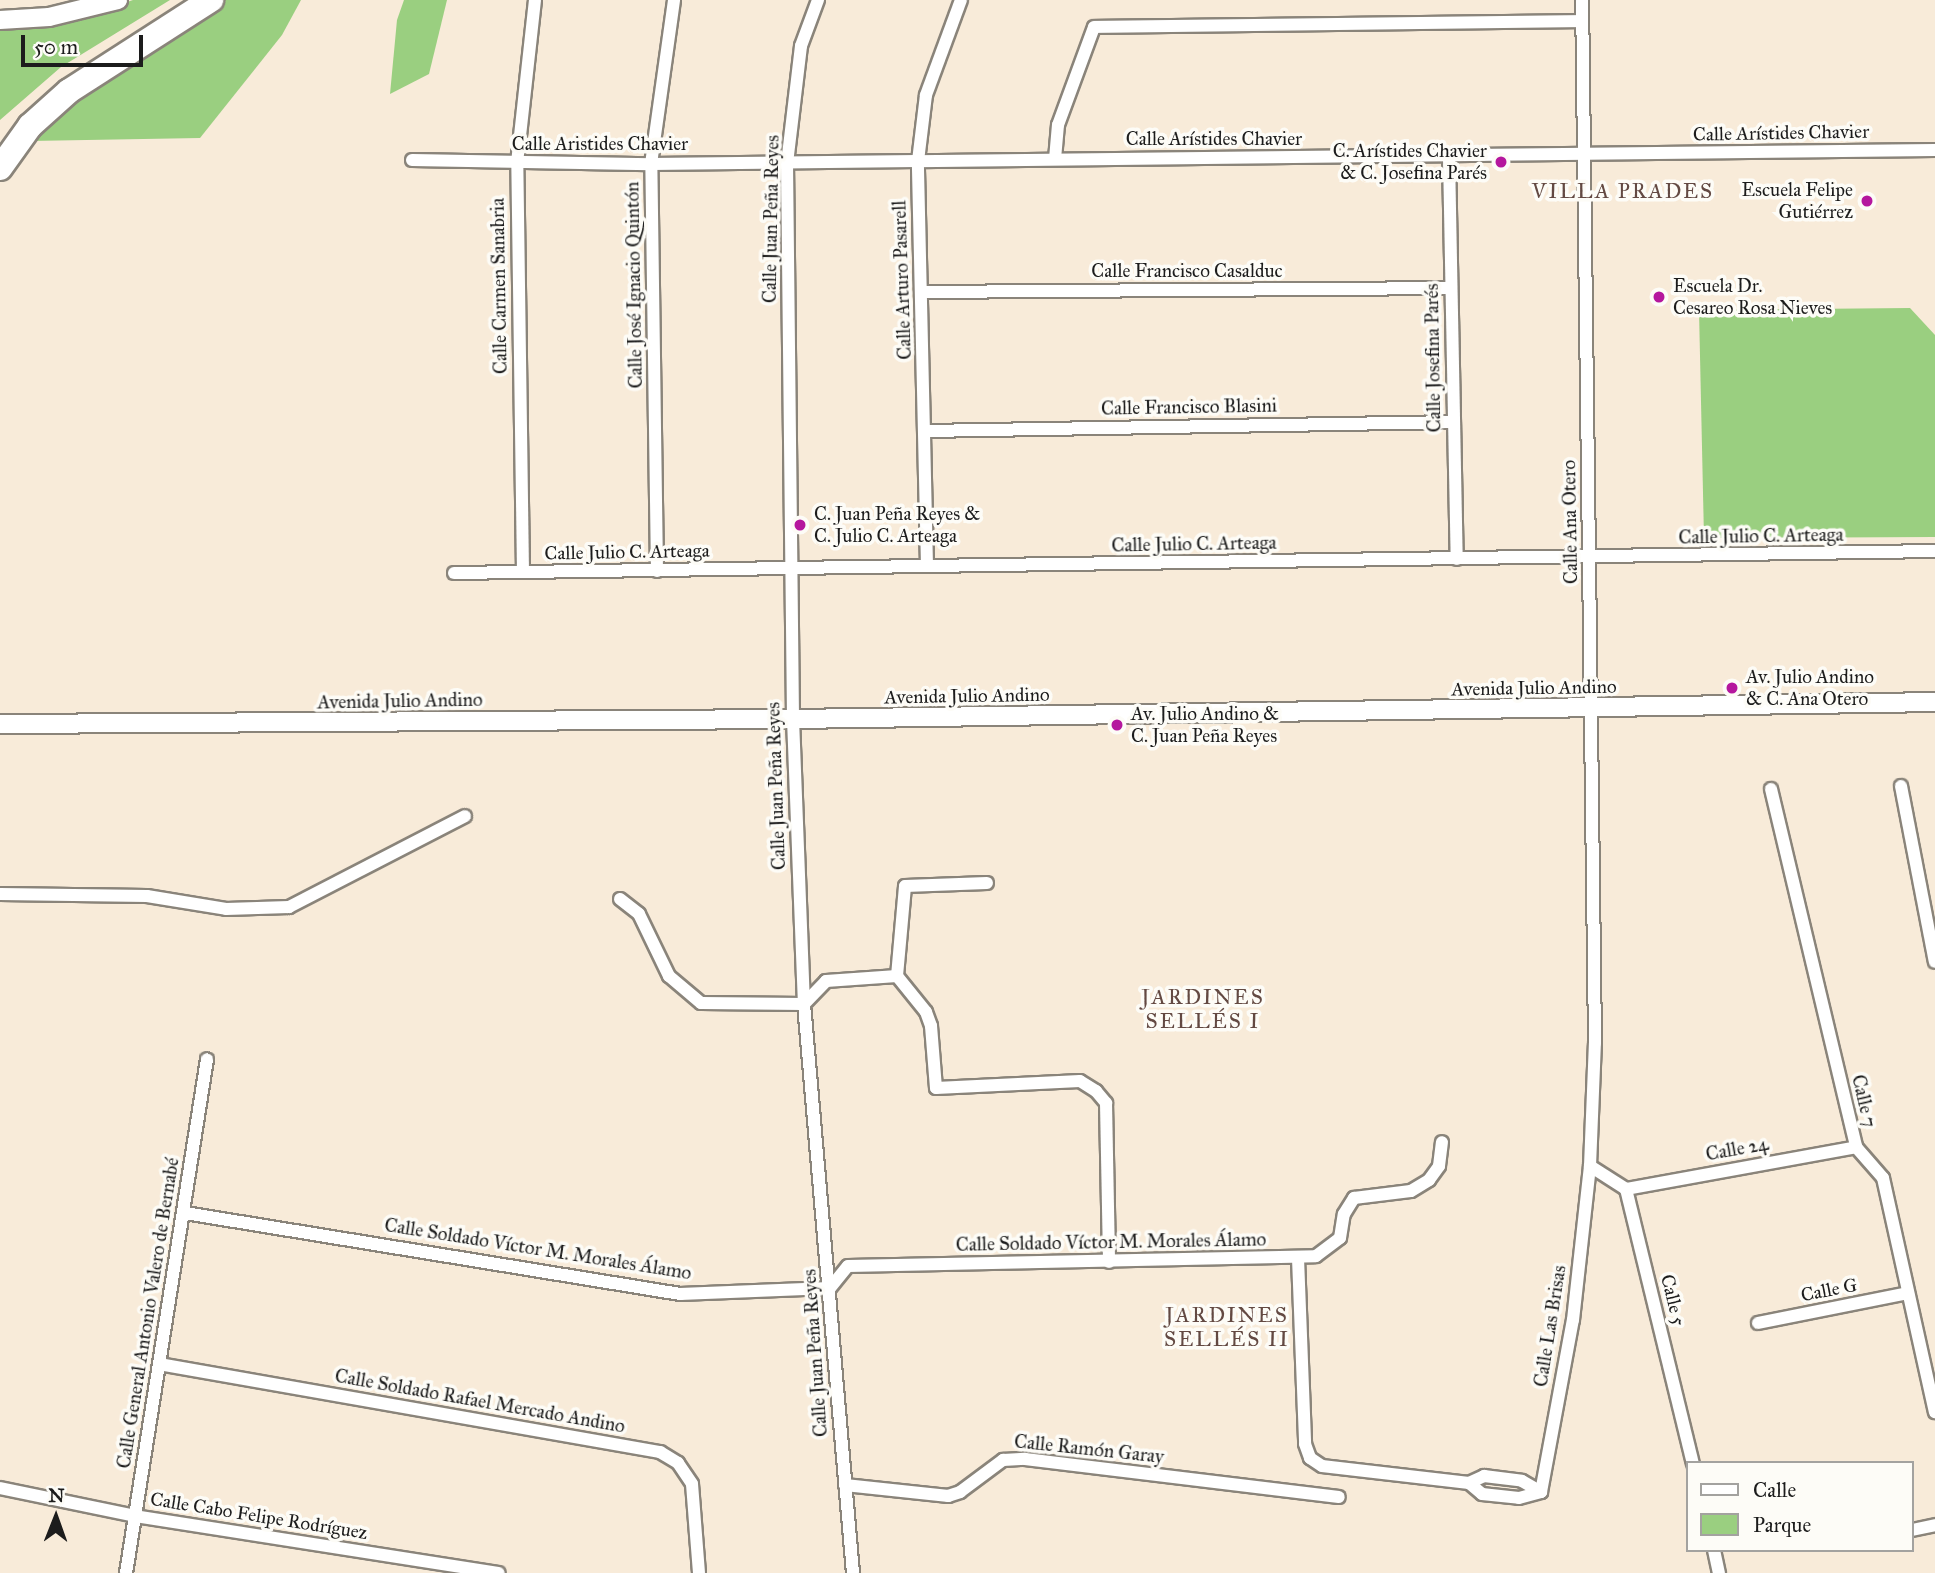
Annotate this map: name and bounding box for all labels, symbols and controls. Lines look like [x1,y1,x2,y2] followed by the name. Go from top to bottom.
[24,21,147,65] scale bar
[34,34,78,60] text: 50 m
[1693,120,1869,146] street label: Calle Arístides Chavier
[1126,128,1302,150] street label: Calle Arístides Chavier
[512,133,688,155] street label: Calle Aristides Chavier
[758,135,784,303] street label: Calle Juan Peña Reyes
[1333,140,1487,184] place label: C. Arístides Chavier & C. Josefina Parés
[1493,154,1509,170] marker: C. Arístides Chavier & C. Josefina Parés
[1533,178,1713,204] district label: VILLA PRADES
[1741,179,1853,223] place label: Escuela Felipe Gutiérrez
[621,181,647,389] street label: Calle José Ignacio Quintón
[1859,193,1875,209] marker: Escuela Felipe Gutiérrez
[486,198,512,374] street label: Calle Carmen Sanabria
[888,200,916,360] street label: Calle Arturo Pasarell
[1091,260,1283,282] street label: Calle Francisco Casalduc
[1673,275,1832,319] place label: Escuela Dr. Cesareo Rosa Nieves
[1420,283,1446,433] street label: Calle Josefina Parés
[1651,289,1667,305] marker: Escuela Dr. Cesareo Rosa Nieves
[1101,394,1277,420] street label: Calle Francisco Blasini
[1558,460,1582,584] street label: Calle Ana Otero
[814,503,980,547] place label: C. Juan Peña Reyes & C. Julio C. Arteaga
[792,517,808,533] marker: C. Juan Peña Reyes & C. Julio C. Arteaga
[1678,523,1844,549] street label: Calle Julio C. Arteaga
[1111,531,1277,557] street label: Calle Julio C. Arteaga
[544,539,710,565] street label: Calle Julio C. Arteaga
[1746,666,1874,710] place label: Av. Julio Andino & C. Ana Otero
[1451,675,1617,701] street label: Avenida Julio Andino
[1724,680,1740,696] marker: Av. Julio Andino & C. Ana Otero
[884,683,1050,709] street label: Avenida Julio Andino
[317,688,483,714] street label: Avenida Julio Andino
[762,702,790,870] street label: Calle Juan Peña Reyes
[1131,703,1279,747] place label: Av. Julio Andino & C. Juan Peña Reyes
[1109,717,1125,733] marker: Av. Julio Andino & C. Juan Peña Reyes
[1142,984,1264,1034] district label: JARDINES SELLÉS I
[1847,1072,1881,1130] street label: Calle 7
[1704,1132,1770,1166] street label: Calle 24
[112,1156,184,1470] street label: Calle General Antonio Valero de Bernabé
[383,1213,693,1285] street label: Calle Soldado Víctor M. Morales Álamo
[956,1228,1266,1256] street label: Calle Soldado Víctor M. Morales Álamo
[1529,1263,1571,1389] street label: Calle Las Brisas
[798,1268,832,1438] street label: Calle Juan Peña Reyes
[1656,1272,1690,1328] street label: Calle 5
[1799,1273,1859,1307] street label: Calle G
[1165,1302,1289,1352] district label: JARDINES SELLÉS II
[333,1364,627,1438] street label: Calle Soldado Rafael Mercado Andino
[1013,1430,1165,1468] street label: Calle Ramón Garay
[1686,1461,1914,1552] legend
[1753,1477,1796,1503] text: Calle
[21,1482,91,1552] north arrow
[48,1484,65,1507] text: N
[149,1488,369,1544] street label: Calle Cabo Felipe Rodríguez
[1753,1512,1811,1538] text: Parque

